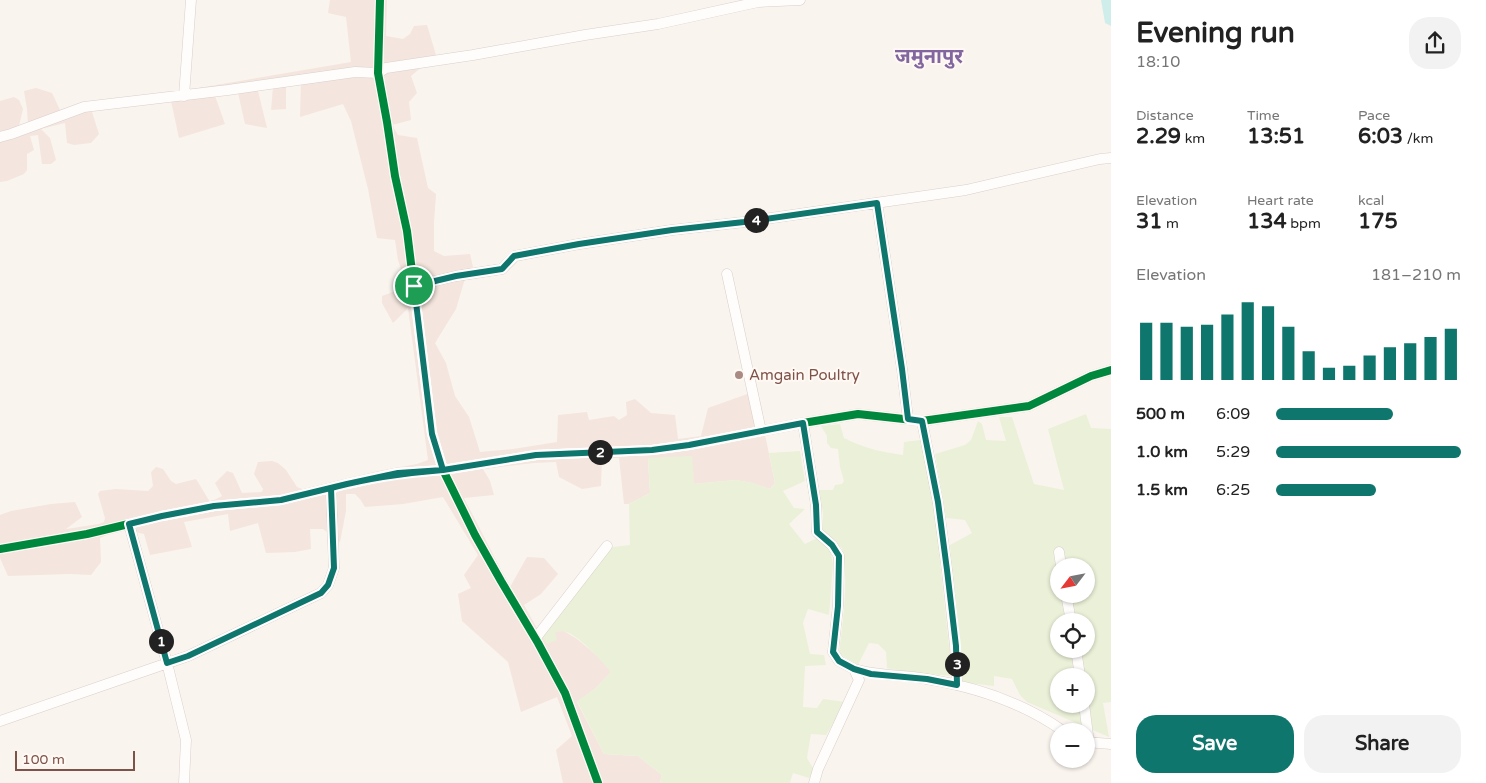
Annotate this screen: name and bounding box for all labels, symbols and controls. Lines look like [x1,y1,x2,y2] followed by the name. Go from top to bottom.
[1136,16,1295,50] text: Evening run
[1409,17,1461,69] button: share
[895,45,964,69] district label: जमुनापुर
[1136,52,1180,72] text: 18:10
[1136,107,1194,124] text: Distance
[1247,107,1280,124] text: Time
[1358,107,1390,124] text: Pace
[1136,124,1181,149] text: 2.29
[1247,124,1305,149] text: 13:51
[1358,124,1403,149] text: 6:03
[1181,130,1205,147] text: km
[1403,130,1433,147] text: /km
[1136,192,1197,209] text: Elevation
[1247,192,1314,209] text: Heart rate
[1358,192,1384,209] text: kcal
[744,208,768,232] pin: 4
[1136,209,1162,234] text: 31
[1247,209,1287,234] text: 134
[1358,209,1398,234] text: 175
[752,212,761,229] text: 4
[1162,215,1179,232] text: m
[1287,215,1321,232] text: bpm
[393,265,435,307] pin
[1136,265,1206,285] text: Elevation
[1371,265,1461,285] text: 181–210 m
[400,272,428,300] icon: arrive
[749,366,860,384] place label: Amgain Poultry
[733,369,745,381] marker: Amgain Poultry
[1136,404,1185,424] text: 500 m
[1216,404,1250,424] text: 6:09
[588,440,612,464] pin: 2
[1136,442,1188,462] text: 1.0 km
[1216,442,1250,462] text: 5:29
[596,444,605,461] text: 2
[1136,480,1188,500] text: 1.5 km
[1216,480,1250,500] text: 6:25
[1050,558,1095,602] north arrow
[1050,558,1095,768] map controls
[1050,613,1095,658] button: locate
[148,628,174,654] pin: 1
[157,633,166,650] text: 1
[944,652,970,676] pin: 3
[953,656,962,673] text: 3
[1050,668,1095,713] button: +
[1136,715,1294,773] button: Save
[1304,715,1461,773] button: Share
[1050,723,1095,768] button: −
[15,748,135,771] scale bar
[22,751,65,768] text: 100 m

